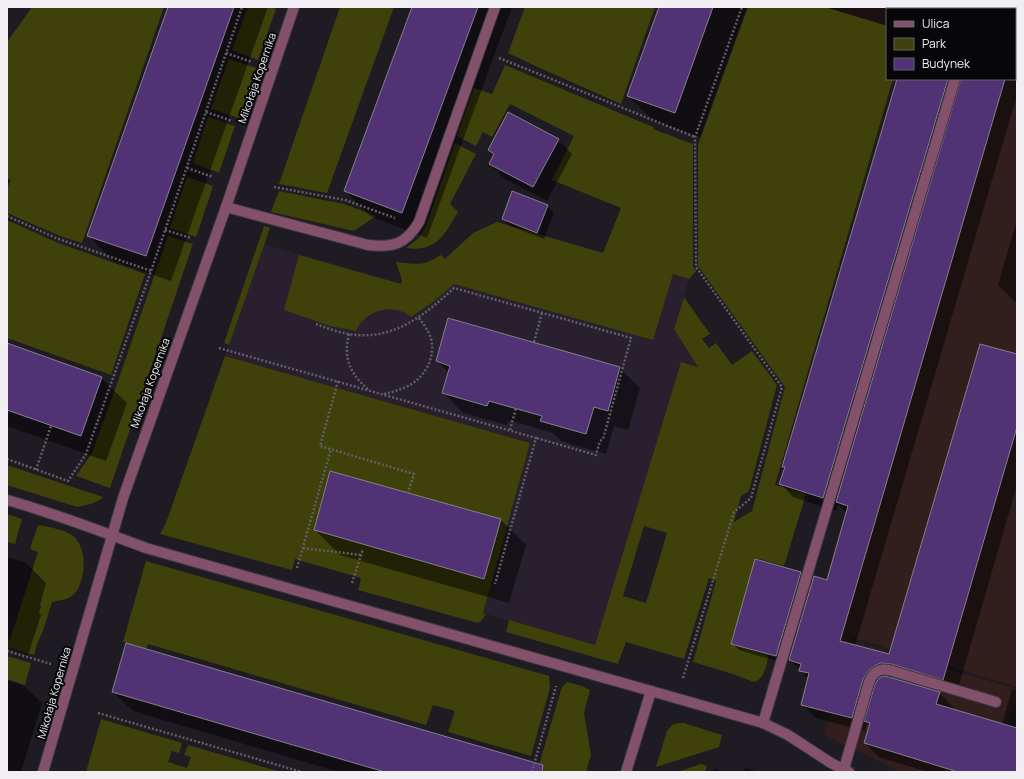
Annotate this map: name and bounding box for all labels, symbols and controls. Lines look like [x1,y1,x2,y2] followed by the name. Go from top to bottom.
[886,8,1016,80] legend
[922,15,949,32] text: Ulica
[234,31,279,125] street label: Mikołaja Kopernika
[922,35,947,52] text: Park
[922,55,971,72] text: Budynek
[126,336,173,430] street label: Mikołaja Kopernika
[33,645,74,741] street label: Mikołaja Kopernika

